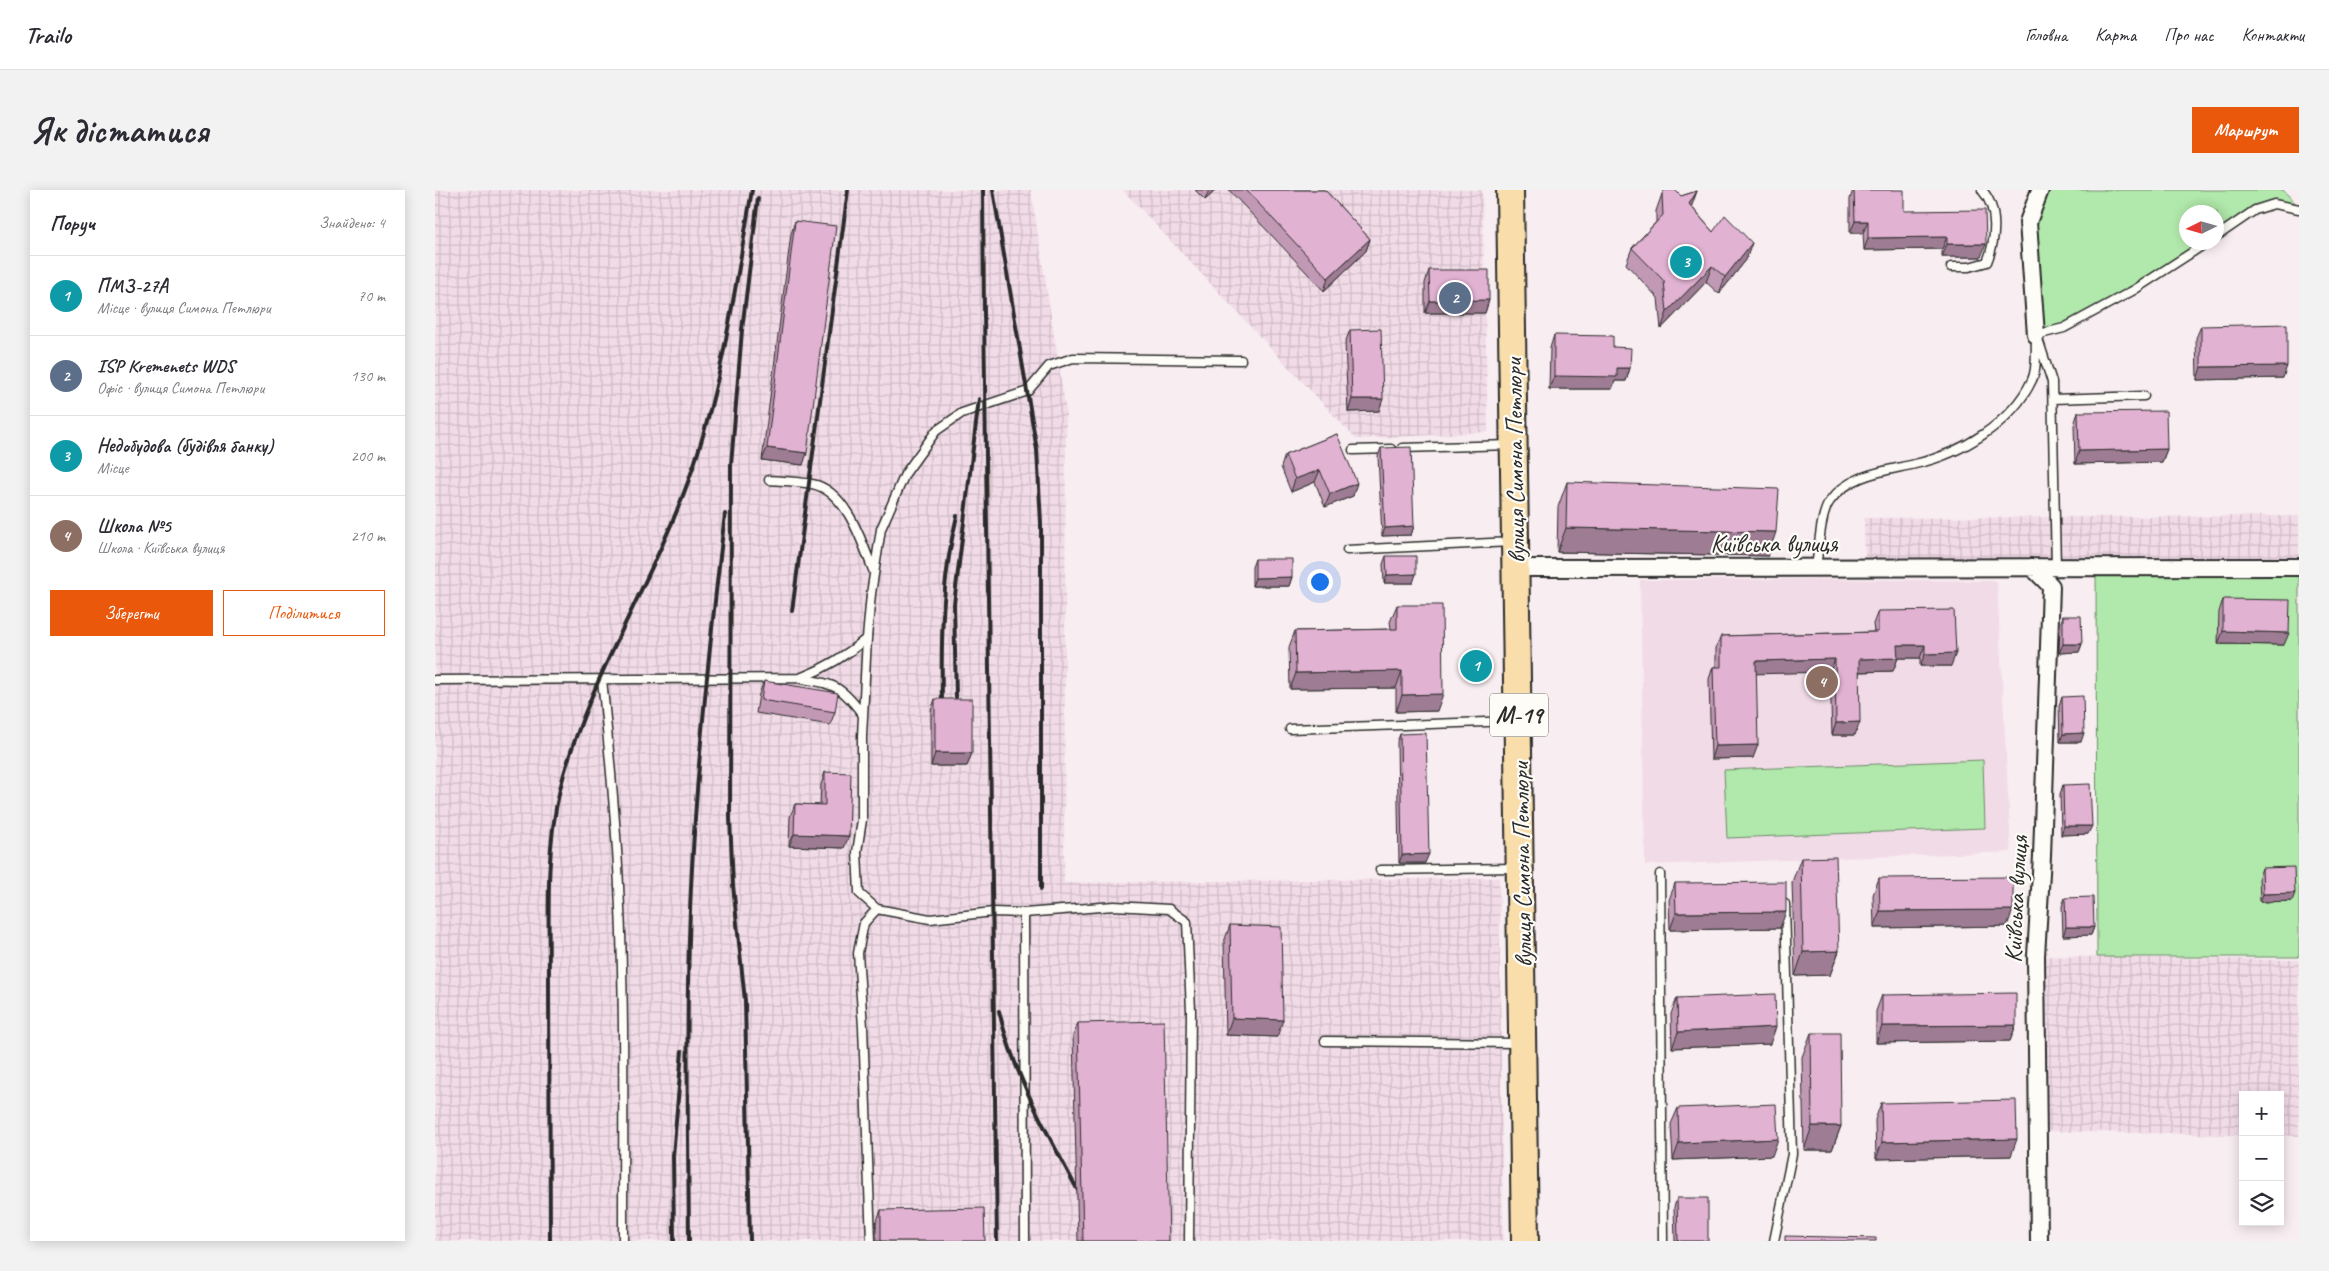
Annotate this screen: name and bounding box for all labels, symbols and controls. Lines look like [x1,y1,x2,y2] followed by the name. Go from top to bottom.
[25,20,71,50] text: Trailo
[2025,24,2067,46] text: Головна
[2095,24,2136,46] text: Карта
[2164,24,2214,46] text: Про нас
[2242,24,2304,46] text: Контакти
[2192,107,2299,153] button: Маршрут
[30,108,208,153] text: Як дістатися
[2179,205,2224,250] north arrow
[50,210,95,236] text: Поруч
[319,213,385,233] text: Знайдено: 4
[1670,243,1702,281] pin: 3
[97,274,168,298] text: ПМЗ-27А
[1439,279,1471,317] pin: 2
[62,286,70,306] text: 1
[358,286,385,306] text: 70 m
[97,298,270,318] text: Місце · вулиця Симона Петлюри
[97,354,235,378] text: ISP Kremenets WDS
[1497,356,1533,564] street label: вулиця Симона Петлюри
[62,366,70,386] text: 2
[351,366,385,386] text: 130 m
[97,378,264,398] text: Офіс · вулиця Симона Петлюри
[97,434,273,458] text: Недобудова (будівля банку)
[62,446,70,466] text: 3
[351,446,385,466] text: 200 m
[97,458,129,478] text: Місце
[97,514,171,538] text: Школа №5
[62,526,70,546] text: 4
[351,526,385,546] text: 210 m
[1710,528,1839,560] street label: Київська вулиця
[97,538,224,558] text: Школа · Київська вулиця
[1307,569,1333,595] your location
[50,590,213,636] button: Зберегти
[223,590,385,636] button: Поділитися
[1460,647,1492,685] pin: 1
[1806,663,1838,701] pin: 4
[1490,694,1548,736] road number: М-19
[1504,760,1540,968] street label: вулиця Симона Петлюри
[1997,834,2035,963] street label: Київська вулиця
[2239,1091,2284,1226] map controls
[2239,1091,2284,1136] button: +
[2239,1136,2284,1181] button: −
[2239,1181,2284,1226] button: layers

